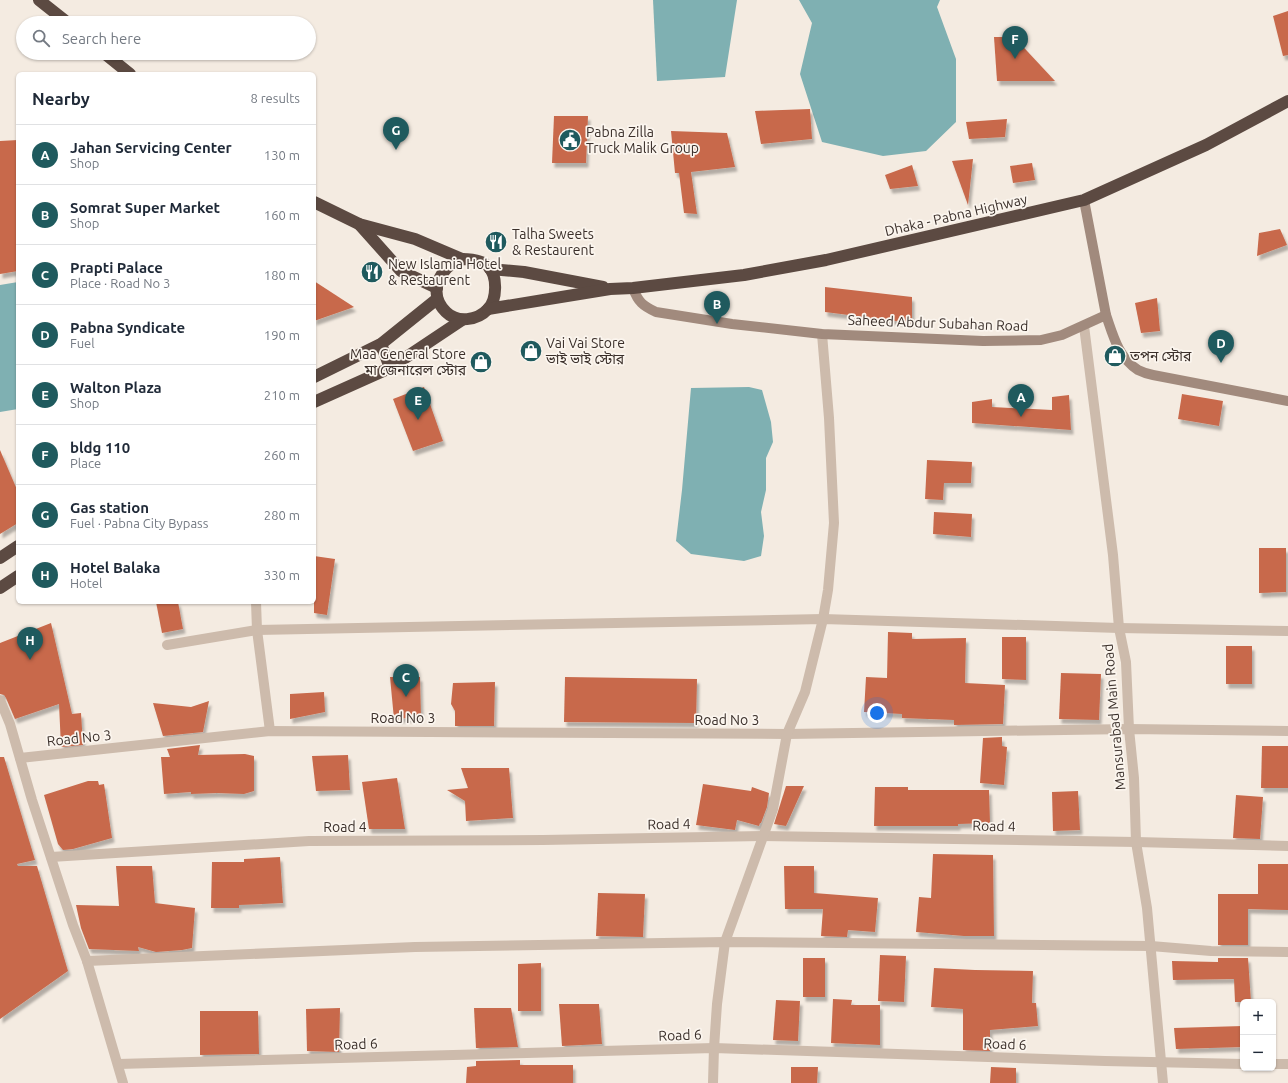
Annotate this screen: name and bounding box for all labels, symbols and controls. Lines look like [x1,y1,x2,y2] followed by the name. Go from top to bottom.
[16,16,316,60] search box
[1002,26,1028,59] pin: F
[30,27,52,49] icon: search
[62,30,141,47] text: Search here
[32,89,90,108] text: Nearby
[250,91,300,105] text: 8 results
[383,117,409,150] pin: G
[586,124,699,156] place label: Pabna Zilla Truck Malik Group
[557,127,583,153] public building icon: Pabna Zilla Truck Malik Group
[70,139,232,156] text: Jahan Servicing Center
[40,148,50,162] text: A
[264,148,300,162] text: 130 m
[70,156,99,170] text: Shop
[883,191,1029,239] street label: Dhaka - Pabna Highway
[70,199,220,216] text: Somrat Super Market
[41,208,49,222] text: B
[264,208,300,222] text: 160 m
[70,216,99,230] text: Shop
[512,226,595,258] place label: Talha Sweets & Restaurent
[483,229,509,255] restaurant icon: Talha Sweets & Restaurent
[388,256,501,288] place label: New Islamia Hotel & Restaurent
[70,259,163,276] text: Prapti Palace
[359,259,385,285] restaurant icon: New Islamia Hotel & Restaurent
[41,268,49,282] text: C
[264,268,300,282] text: 180 m
[70,276,170,290] text: Place · Road No 3
[704,291,730,324] pin: B
[847,312,1029,334] street label: Saheed Abdur Subahan Road
[70,319,185,336] text: Pabna Syndicate
[40,328,50,342] text: D
[264,328,300,342] text: 190 m
[1208,330,1234,363] pin: D
[545,335,625,367] place label: Vai Vai Store ভাই ভাই স্টোর
[70,336,95,350] text: Fuel
[518,338,544,364] shop icon: Vai Vai Store ভাই ভাই স্টোর
[1102,343,1128,369] shop icon: তপন স্টোর
[350,346,467,378] place label: Maa General Store মা জেনারেল স্টোর
[1129,348,1192,364] place label: তপন স্টোর
[468,349,494,375] shop icon: Maa General Store মা জেনারেল স্টোর
[70,379,162,396] text: Walton Plaza
[1008,384,1034,417] pin: A
[405,387,431,420] pin: E
[41,388,49,402] text: E
[264,388,300,402] text: 210 m
[70,396,99,410] text: Shop
[70,439,130,456] text: bldg 110
[41,448,49,462] text: F
[264,448,300,462] text: 260 m
[70,456,101,470] text: Place
[70,499,149,516] text: Gas station
[41,508,50,522] text: G
[264,508,300,522] text: 280 m
[70,516,208,530] text: Fuel · Pabna City Bypass
[70,559,160,576] text: Hotel Balaka
[40,568,50,582] text: H
[264,568,300,582] text: 330 m
[70,576,102,590] text: Hotel
[17,627,43,660] pin: H
[1100,643,1128,791] street label: Mansurabad Main Road
[393,664,419,697] pin: C
[867,703,887,723] your location
[371,710,435,726] street label: Road No 3
[695,712,759,728] street label: Road No 3
[46,727,112,749] street label: Road No 3
[647,816,691,832] street label: Road 4
[972,818,1016,834] street label: Road 4
[323,819,367,835] street label: Road 4
[1240,999,1276,1071] map controls
[1240,999,1276,1035] button: +
[658,1026,702,1044] street label: Road 6
[334,1035,378,1053] street label: Road 6
[983,1035,1027,1053] street label: Road 6
[1240,1035,1276,1071] button: −

